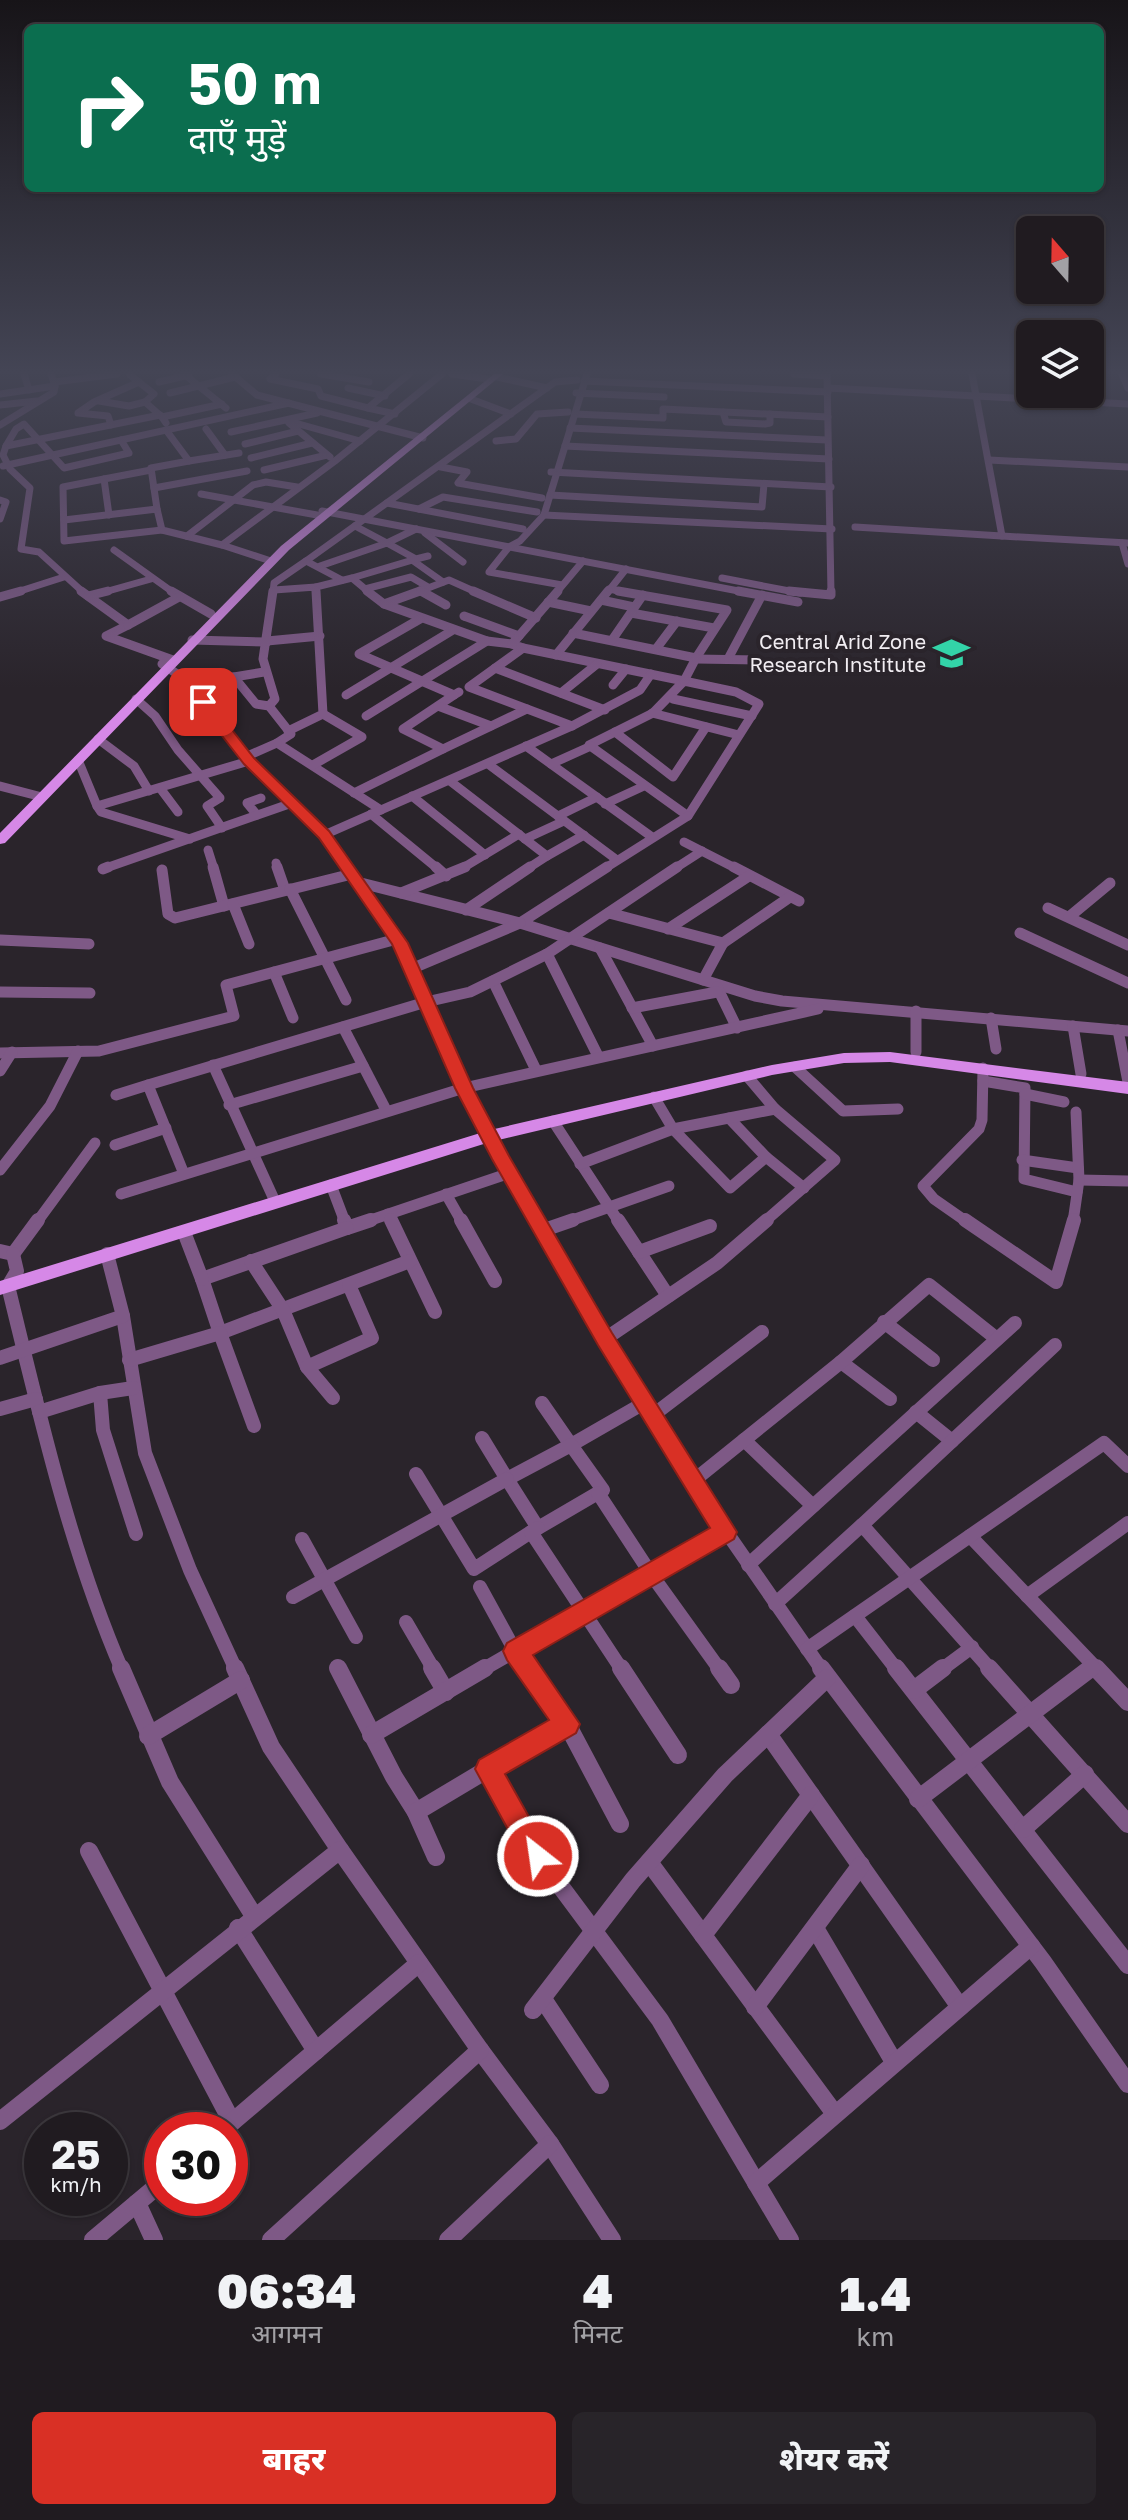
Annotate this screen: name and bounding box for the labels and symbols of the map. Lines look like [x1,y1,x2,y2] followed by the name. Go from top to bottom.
[1016,216,1104,304] north arrow
[749,629,926,676] place label: Central Arid Zone Research Institute
[933,634,971,672] school or university icon: Central Arid Zone Research Institute
[169,668,237,736] pin
[496,1814,580,1898] position arrow
[144,2112,248,2216] speed limit sign: 30

